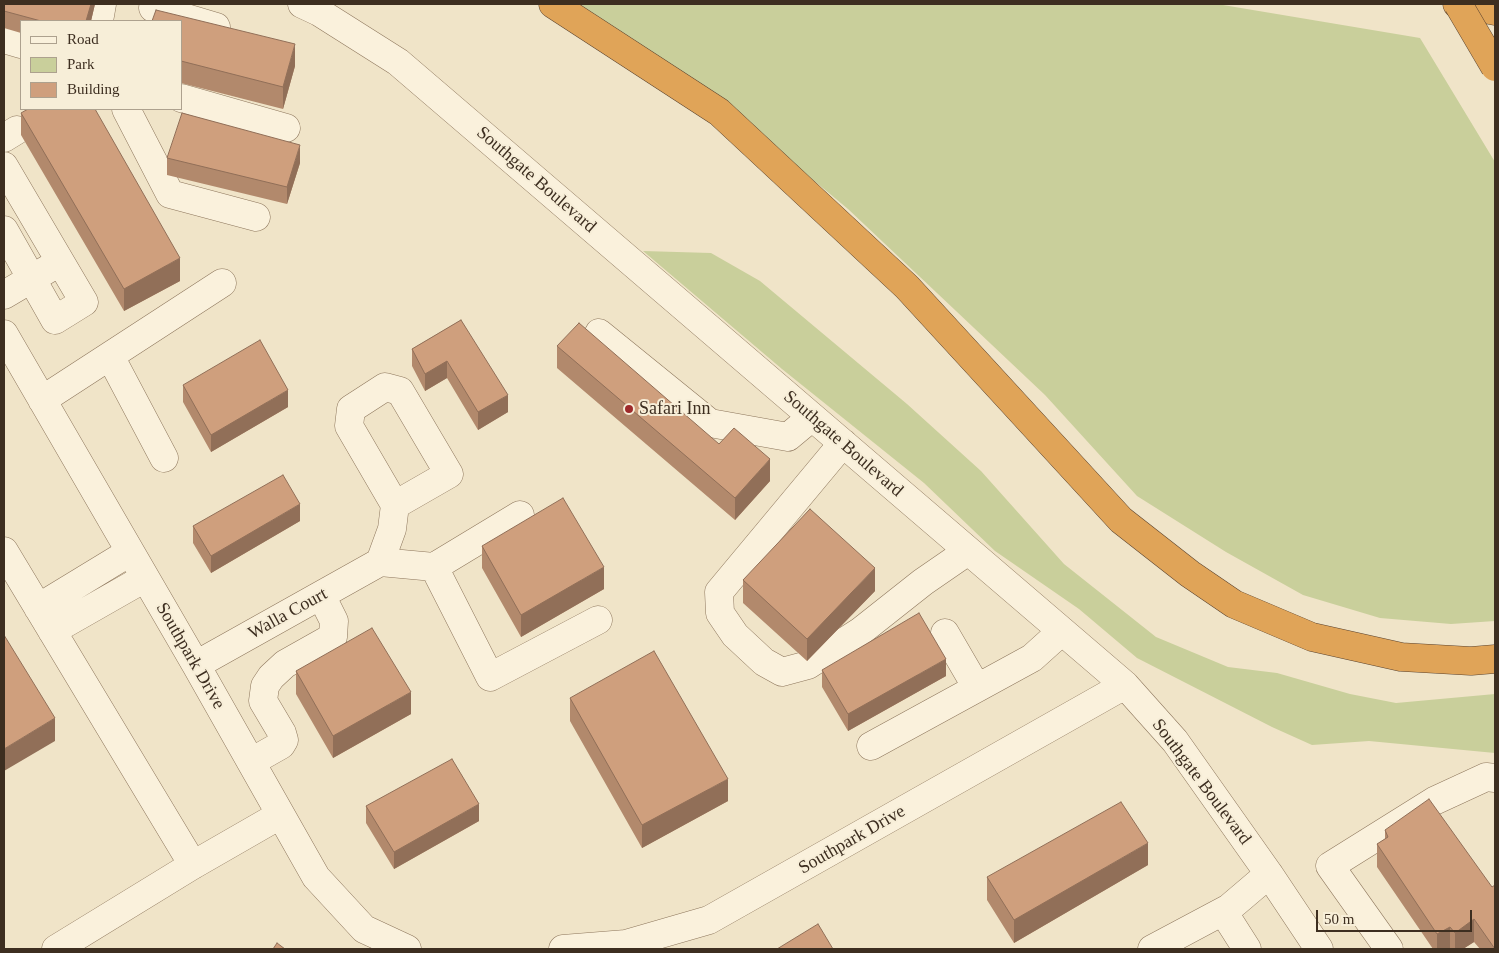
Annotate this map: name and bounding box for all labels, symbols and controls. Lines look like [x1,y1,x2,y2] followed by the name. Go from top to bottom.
[20,20,182,110] legend
[67,31,99,47] text: Road
[67,56,95,72] text: Park
[67,81,120,97] text: Building
[472,122,600,238] street label: Southgate Boulevard
[779,386,907,502] street label: Southgate Boulevard
[639,398,710,420] place label: Safari Inn
[623,403,635,415] marker: Safari Inn
[245,583,331,645] street label: Walla Court
[151,599,229,713] street label: Southpark Drive
[1147,715,1255,849] street label: Southgate Boulevard
[795,801,909,879] street label: Southpark Drive
[1319,900,1475,932] scale bar
[1324,911,1354,927] text: 50 m

